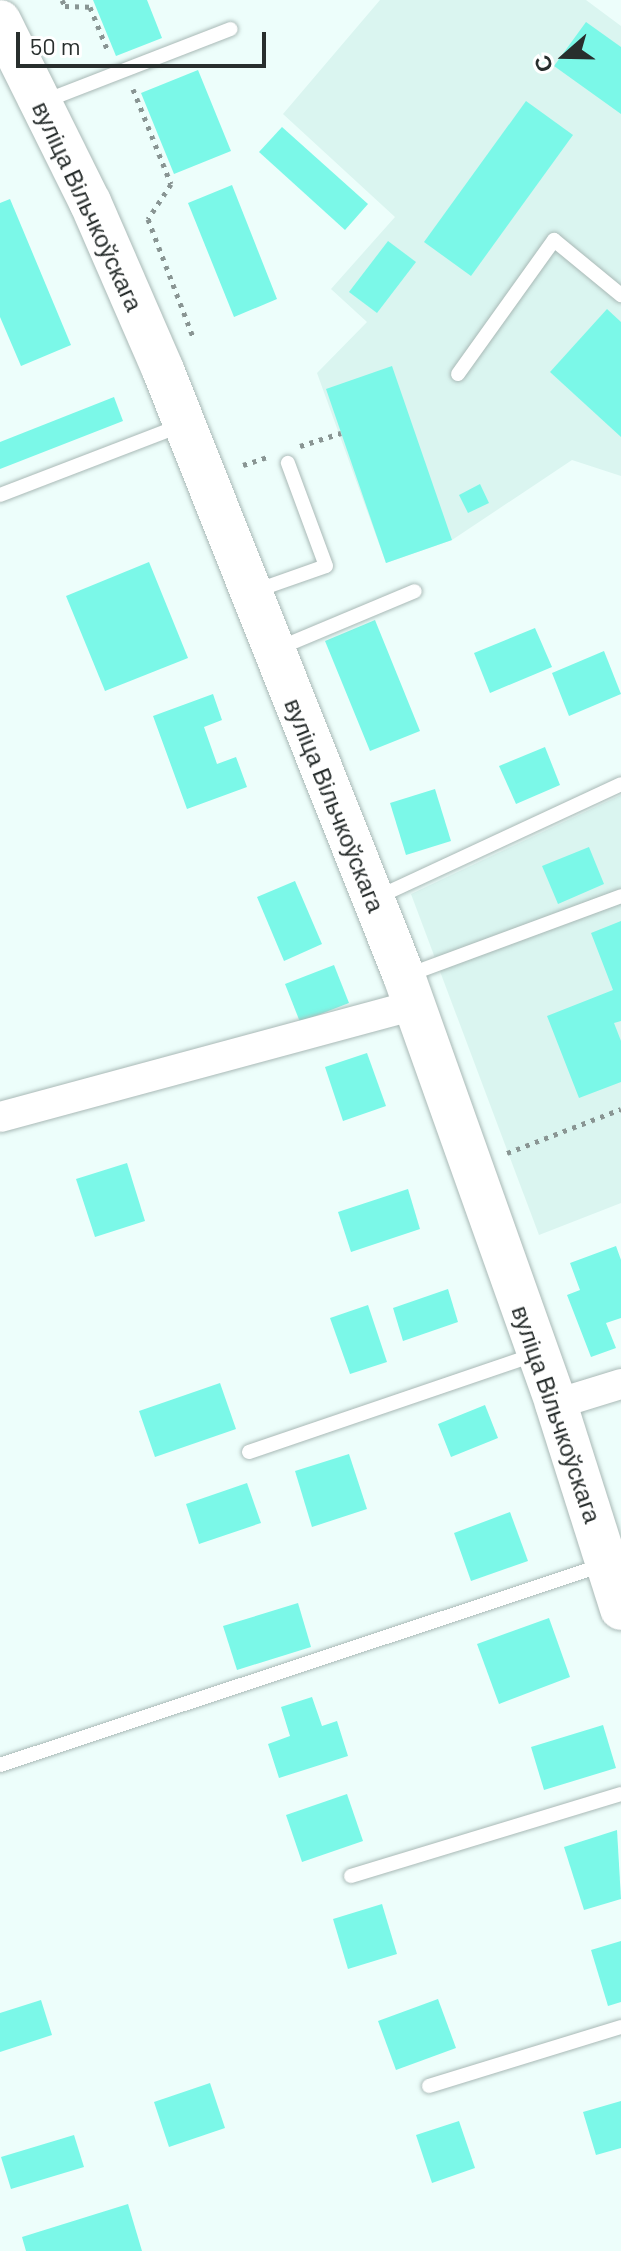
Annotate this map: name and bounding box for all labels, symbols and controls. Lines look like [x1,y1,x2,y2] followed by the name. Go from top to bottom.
[20,16,270,66] scale bar
[525,16,605,96] north arrow
[30,31,81,60] text: 50 m
[528,52,557,76] text: С
[27,97,149,315] street label: вуліца Вільчкоўскага
[279,694,391,916] street label: вуліца Вільчкоўскага
[506,1302,608,1526] street label: вуліца Вільчкоўскага

